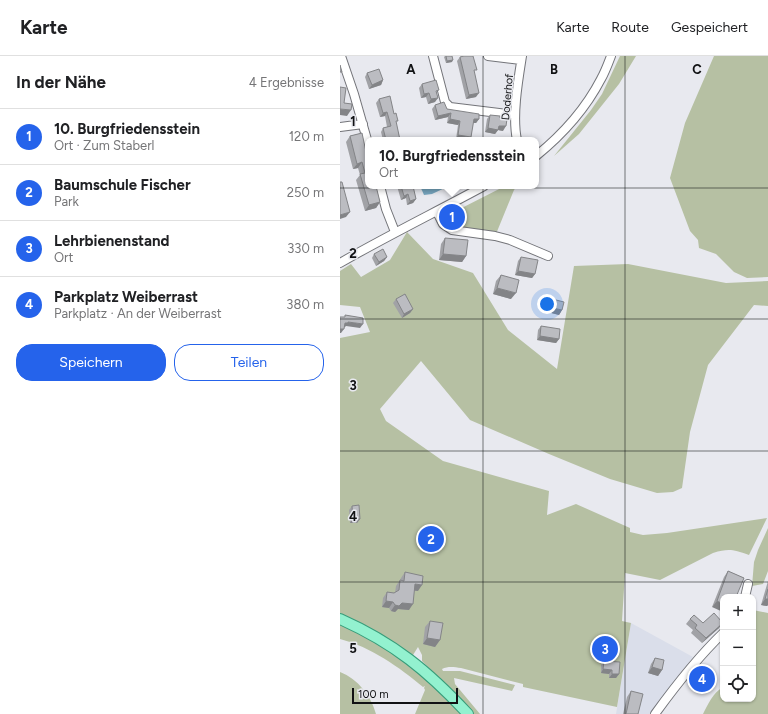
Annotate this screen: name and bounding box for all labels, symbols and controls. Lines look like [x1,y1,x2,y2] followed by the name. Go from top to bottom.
[20,16,67,39] text: Karte
[556,19,589,36] text: Karte
[611,19,649,36] text: Route
[671,19,748,36] text: Gespeichert
[406,62,416,77] text: A
[550,62,558,77] text: B
[692,62,702,77] text: C
[16,72,106,92] text: In der Nähe
[499,72,516,121] street label: Doderhof
[249,75,324,90] text: 4 Ergebnisse
[350,114,356,129] text: 1
[54,120,200,138] text: 10. Burgfriedensstein
[26,129,32,144] text: 1
[289,129,324,144] text: 120 m
[365,137,539,189] popup
[54,138,154,153] text: Ort · Zum Staberl
[379,147,525,165] text: 10. Burgfriedensstein
[379,165,398,180] text: Ort
[54,176,191,194] text: Baumschule Fischer
[25,185,33,200] text: 2
[287,185,324,200] text: 250 m
[54,194,79,209] text: Park
[439,202,465,232] pin: 1
[54,232,169,250] text: Lehrbienenstand
[25,241,33,256] text: 3
[287,241,324,256] text: 330 m
[349,246,357,261] text: 2
[54,250,73,265] text: Ort
[54,288,198,306] text: Parkplatz Weiberrast
[537,294,557,314] your location
[25,297,33,312] text: 4
[286,297,324,312] text: 380 m
[54,306,222,321] text: Parkplatz · An der Weiberrast
[16,344,166,381] button: Speichern
[174,344,324,381] button: Teilen
[349,378,357,393] text: 3
[349,509,357,524] text: 4
[418,524,444,554] pin: 2
[720,594,756,702] map controls
[720,594,756,630] button: +
[720,630,756,666] button: −
[592,634,618,664] pin: 3
[349,641,357,656] text: 5
[689,664,715,694] pin: 4
[720,666,756,702] button: locate
[352,686,458,705] scale bar
[358,688,389,701] text: 100 m

